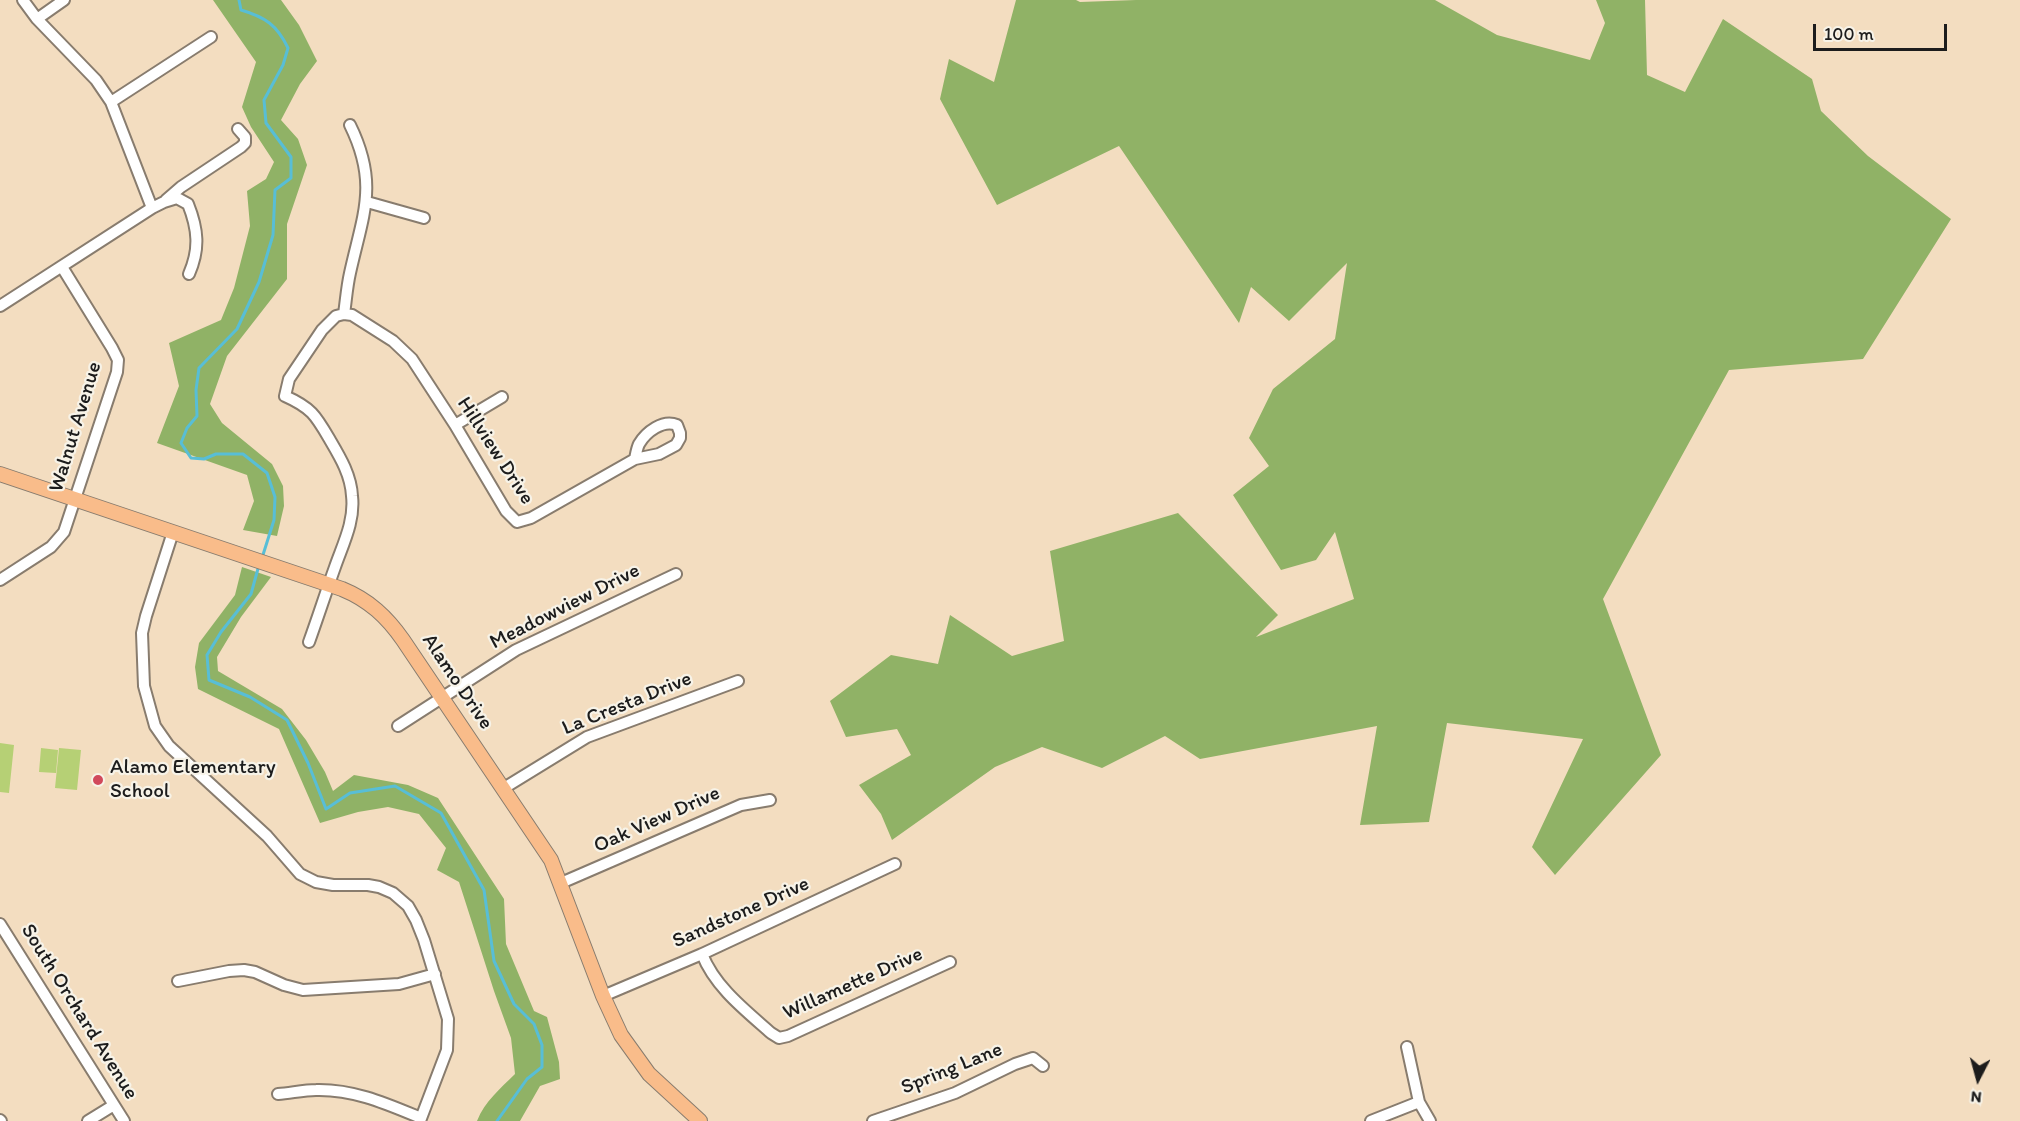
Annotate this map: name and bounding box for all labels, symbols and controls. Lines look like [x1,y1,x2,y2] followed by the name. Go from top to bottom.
[1816,12,1950,50] scale bar
[1824,23,1874,45] text: 100 m
[44,359,108,495] street label: Walnut Avenue
[451,392,539,510] street label: Hillview Drive
[486,558,644,656] street label: Meadowview Drive
[416,629,498,735] street label: Alamo Drive
[559,667,695,741] street label: La Cresta Drive
[110,755,276,805] place label: Alamo Elementary School
[91,773,105,787] marker: Alamo Elementary School
[590,781,724,859] street label: Oak View Drive
[669,872,813,954] street label: Sandstone Drive
[15,919,143,1105] street label: South Orchard Avenue
[779,942,927,1026] street label: Willamette Drive
[898,1037,1006,1101] street label: Spring Lane
[1948,1049,2008,1109] north arrow
[1970,1087,1982,1107] text: N

